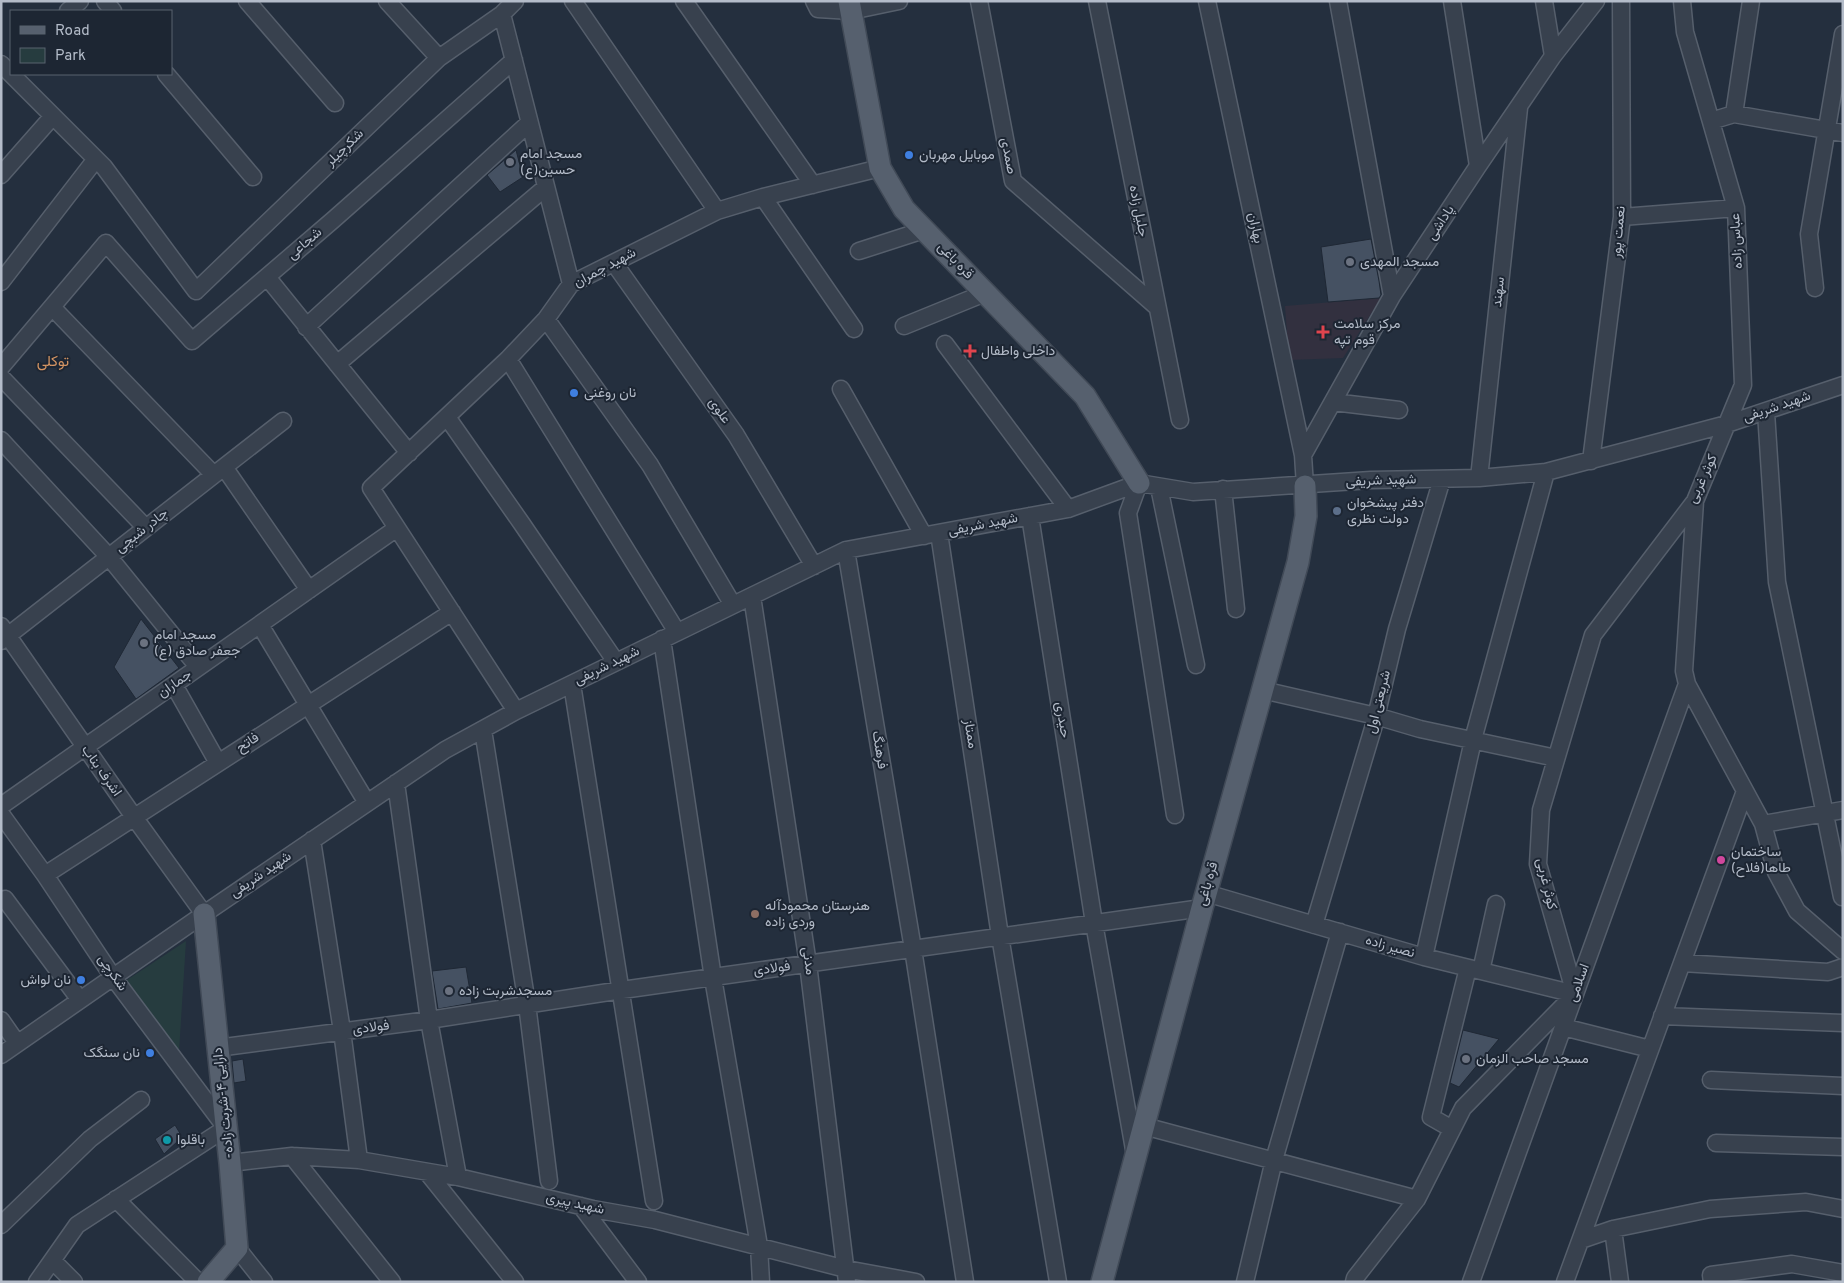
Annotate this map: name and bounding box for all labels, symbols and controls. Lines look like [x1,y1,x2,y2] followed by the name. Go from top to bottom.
[10,10,172,75] legend
[55,22,90,41] text: Road
[55,47,86,66] text: Park
[322,126,368,171] street label: شکرچیلر
[996,136,1020,176] street label: صمدی
[520,146,582,180] place label: مسجد امام حسین(ع)
[919,147,995,164] place label: موبایل مهربان
[903,149,915,161] marker: موبایل مهربان
[504,156,516,168] marker: مسجد امام حسین(ع)
[1125,184,1151,238] street label: جلیل زاده
[1423,202,1459,244] street label: پاداشی
[1608,205,1630,260] street label: نعمت پور
[1243,211,1267,245] street label: بهاران
[1727,213,1747,269] street label: عباس زاده
[284,224,326,264] street label: شجاعی
[933,239,977,283] street label: قره باغی
[571,244,639,292] street label: شهید چمران
[1360,254,1439,271] place label: مسجد المهدی
[1344,256,1356,268] marker: مسجد المهدی
[1489,276,1509,308] street label: سهند
[1334,316,1400,349] place label: مرکز سلامت قوم تپه
[1316,325,1330,339] marker: مرکز سلامت قوم تپه
[981,343,1056,360] place label: داخلی واطفال
[963,344,977,358] marker: داخلی واطفال
[37,353,70,372] district label: توکلی
[584,385,636,402] place label: نان روغنی
[568,387,580,399] marker: نان روغنی
[1741,387,1813,427] street label: شهید شریفى
[704,395,734,427] street label: علوی
[1684,452,1722,506] street label: کوثر غربی
[1345,471,1417,491] street label: شهید شریفى
[1347,495,1424,528] place label: دفتر پیشخوان دولت نظری
[112,505,172,557] street label: چادر شبچی
[1331,505,1343,517] marker: دفتر پیشخوان دولت نظری
[947,510,1019,540] street label: شهید شریفى
[154,627,240,661] place label: مسجد امام جعفر صادق (ع)
[138,637,150,649] marker: مسجد امام جعفر صادق (ع)
[572,643,642,689] street label: شهید شریفى
[155,666,195,702] street label: جماران
[1363,669,1395,735] street label: شریعتی اول
[1051,701,1073,739] street label: حیدری
[959,717,981,750] street label: ممتاز
[233,729,263,758] street label: فاتح
[868,730,890,770] street label: فرهنگ
[77,742,125,800] street label: اشرف بناب
[1731,844,1791,878] place label: ساختمان طاها(فلاح)
[227,848,295,902] street label: شهید شریفى
[1715,854,1727,866] marker: ساختمان طاها(فلاح)
[1532,857,1560,911] street label: کوثر غربی
[1194,860,1222,908] street label: قره باغی
[765,898,870,931] place label: هنرستان محمودآله وردی زاده
[749,908,761,920] marker: هنرستان محمودآله وردی زاده
[1363,932,1417,962] street label: نصیر زاده
[798,946,818,976] street label: مدنی
[93,951,131,995] street label: شکرچی
[752,958,792,980] street label: فولادی
[1564,962,1594,1004] street label: اسلامی
[21,972,71,989] place label: نان لواش
[75,974,87,986] marker: نان لواش
[459,983,552,1000] place label: مسجدشربت زاده
[443,985,455,997] marker: مسجدشربت زاده
[352,1017,390,1039] street label: فولادی
[83,1045,140,1062] place label: نان سنگک
[210,1046,238,1159] street label: -دارایی ۴-شربت زاده
[144,1047,156,1059] marker: نان سنگک
[1476,1051,1589,1068] place label: مسجد صاحب الزمان
[1460,1053,1472,1065] marker: مسجد صاحب الزمان
[177,1132,205,1149] place label: باقلوا
[161,1134,173,1146] marker: باقلوا
[544,1189,606,1219] street label: شهید پیری

